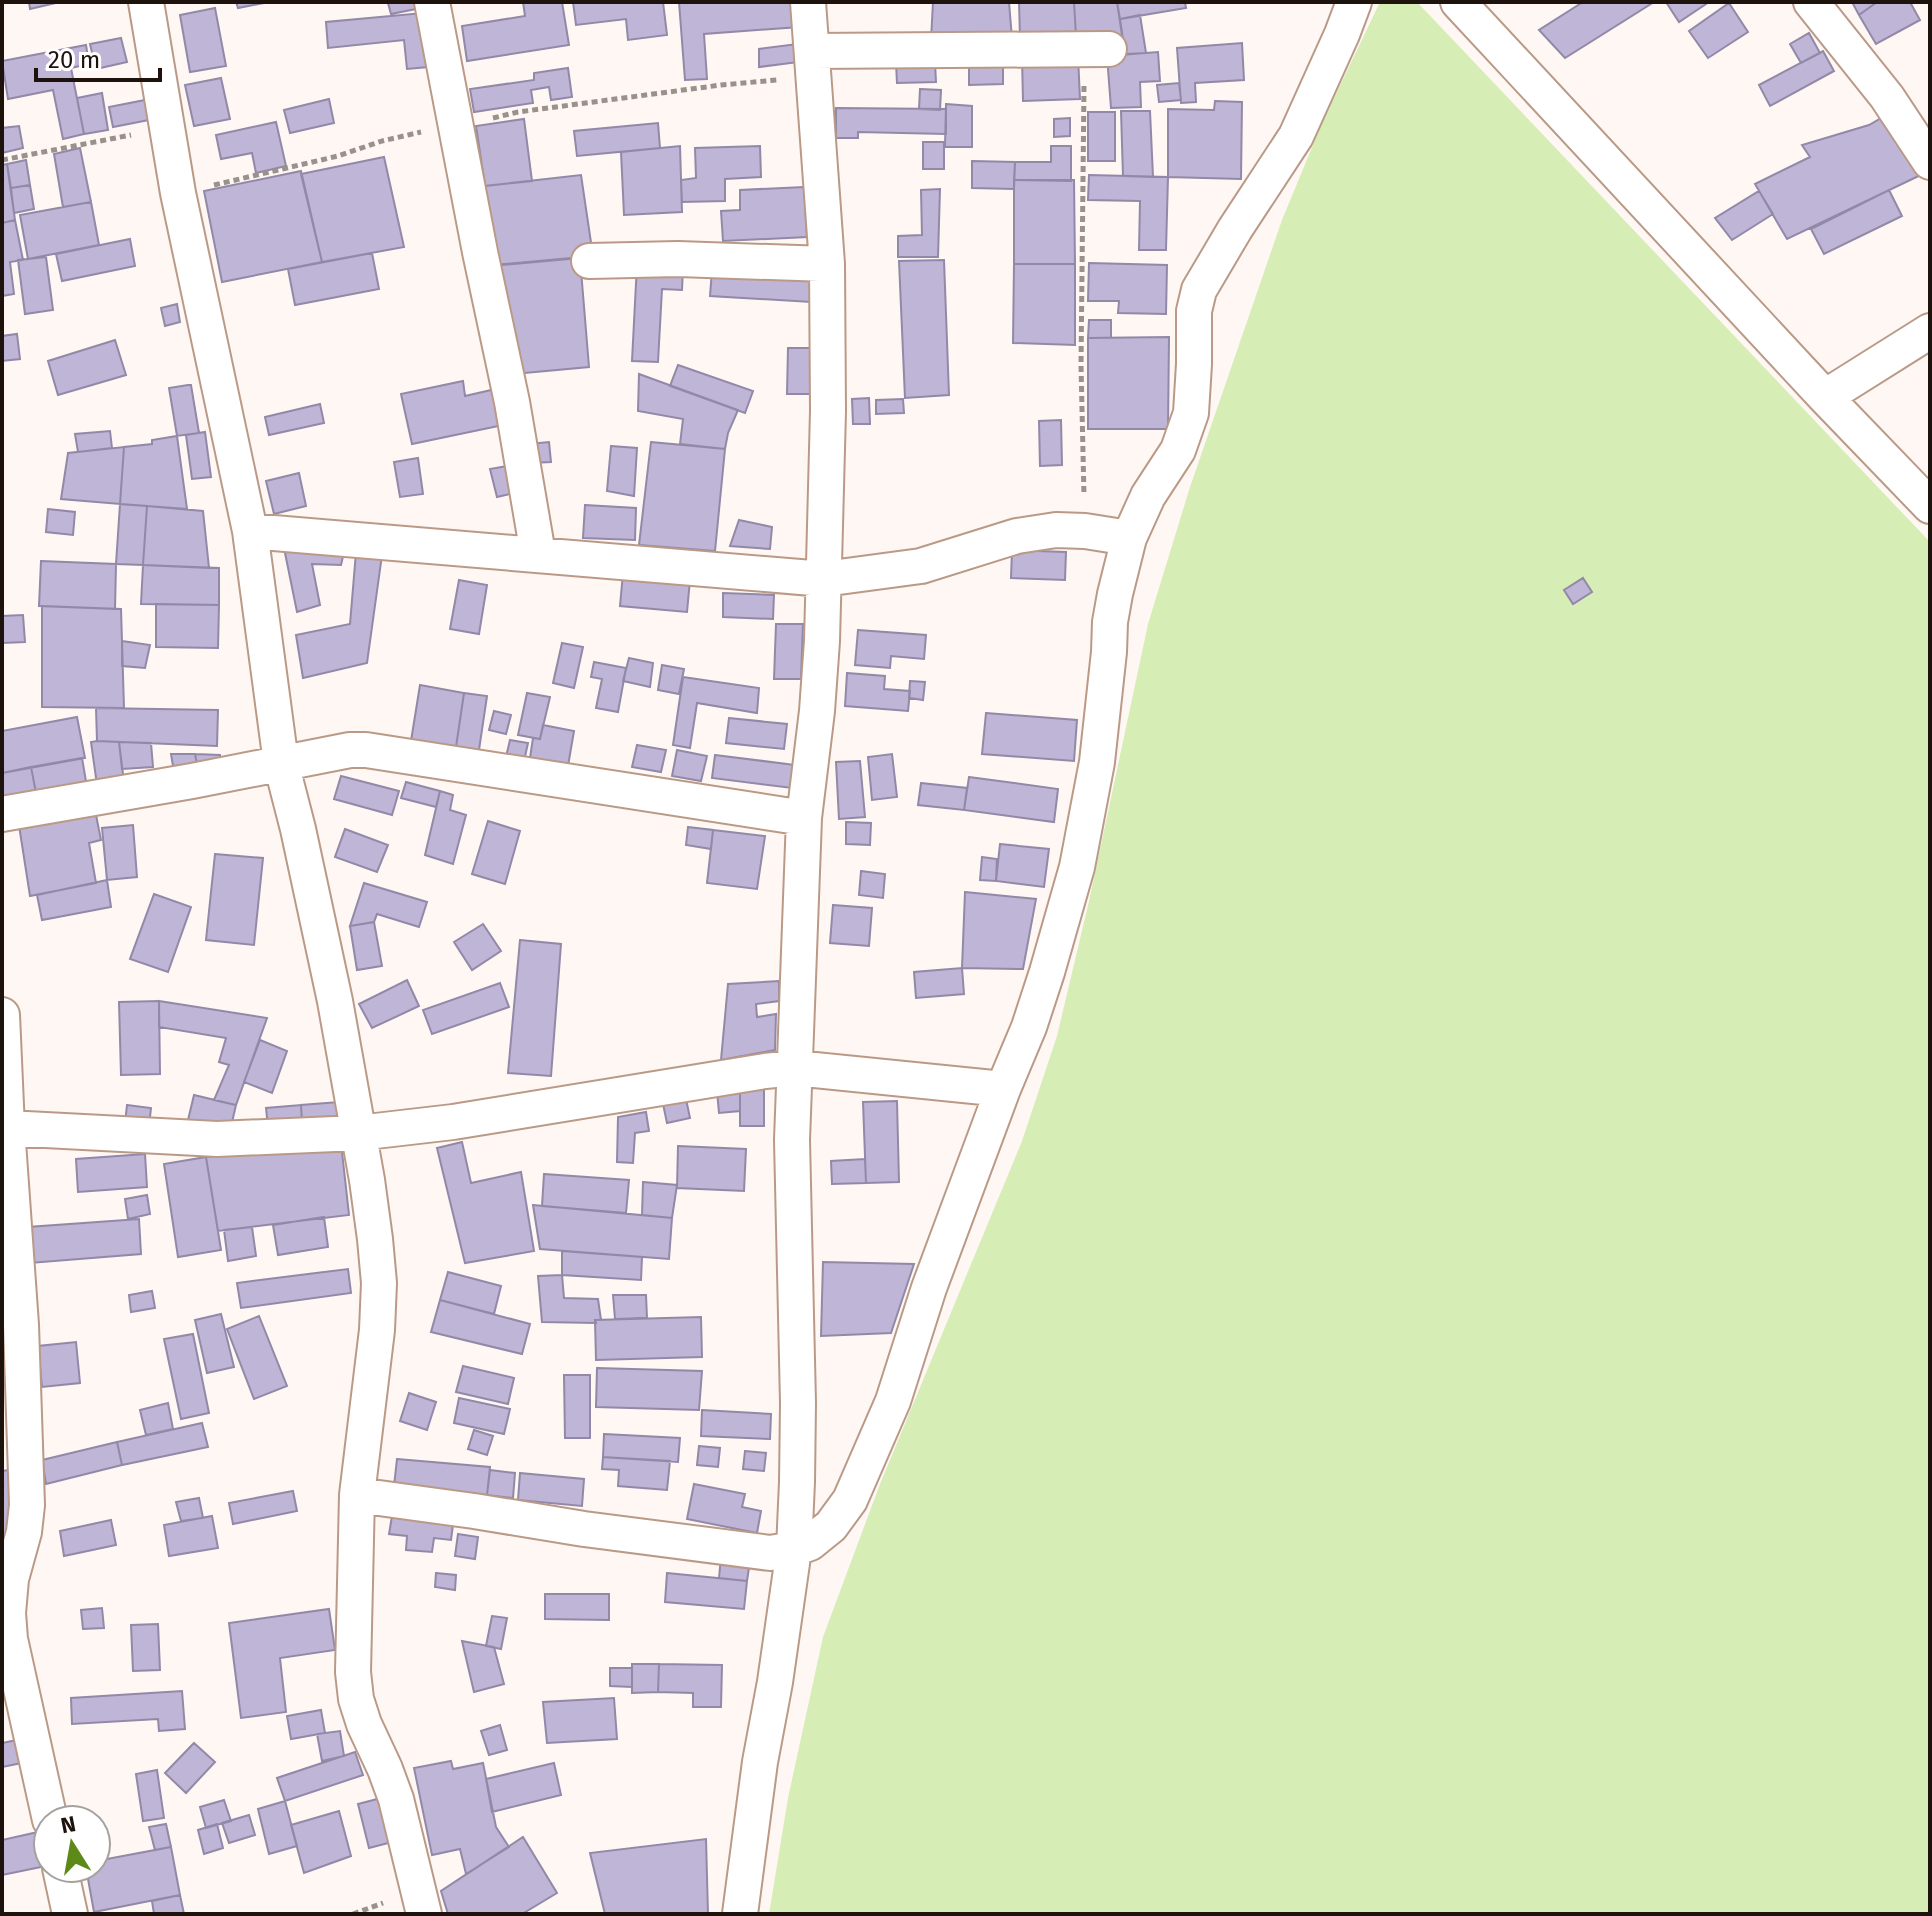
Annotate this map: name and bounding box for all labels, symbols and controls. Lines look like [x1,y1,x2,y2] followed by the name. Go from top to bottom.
[36,32,160,82] scale bar
[48,46,100,74] text: 20 m
[32,1804,112,1884] north arrow
[59,1810,78,1840] text: N

